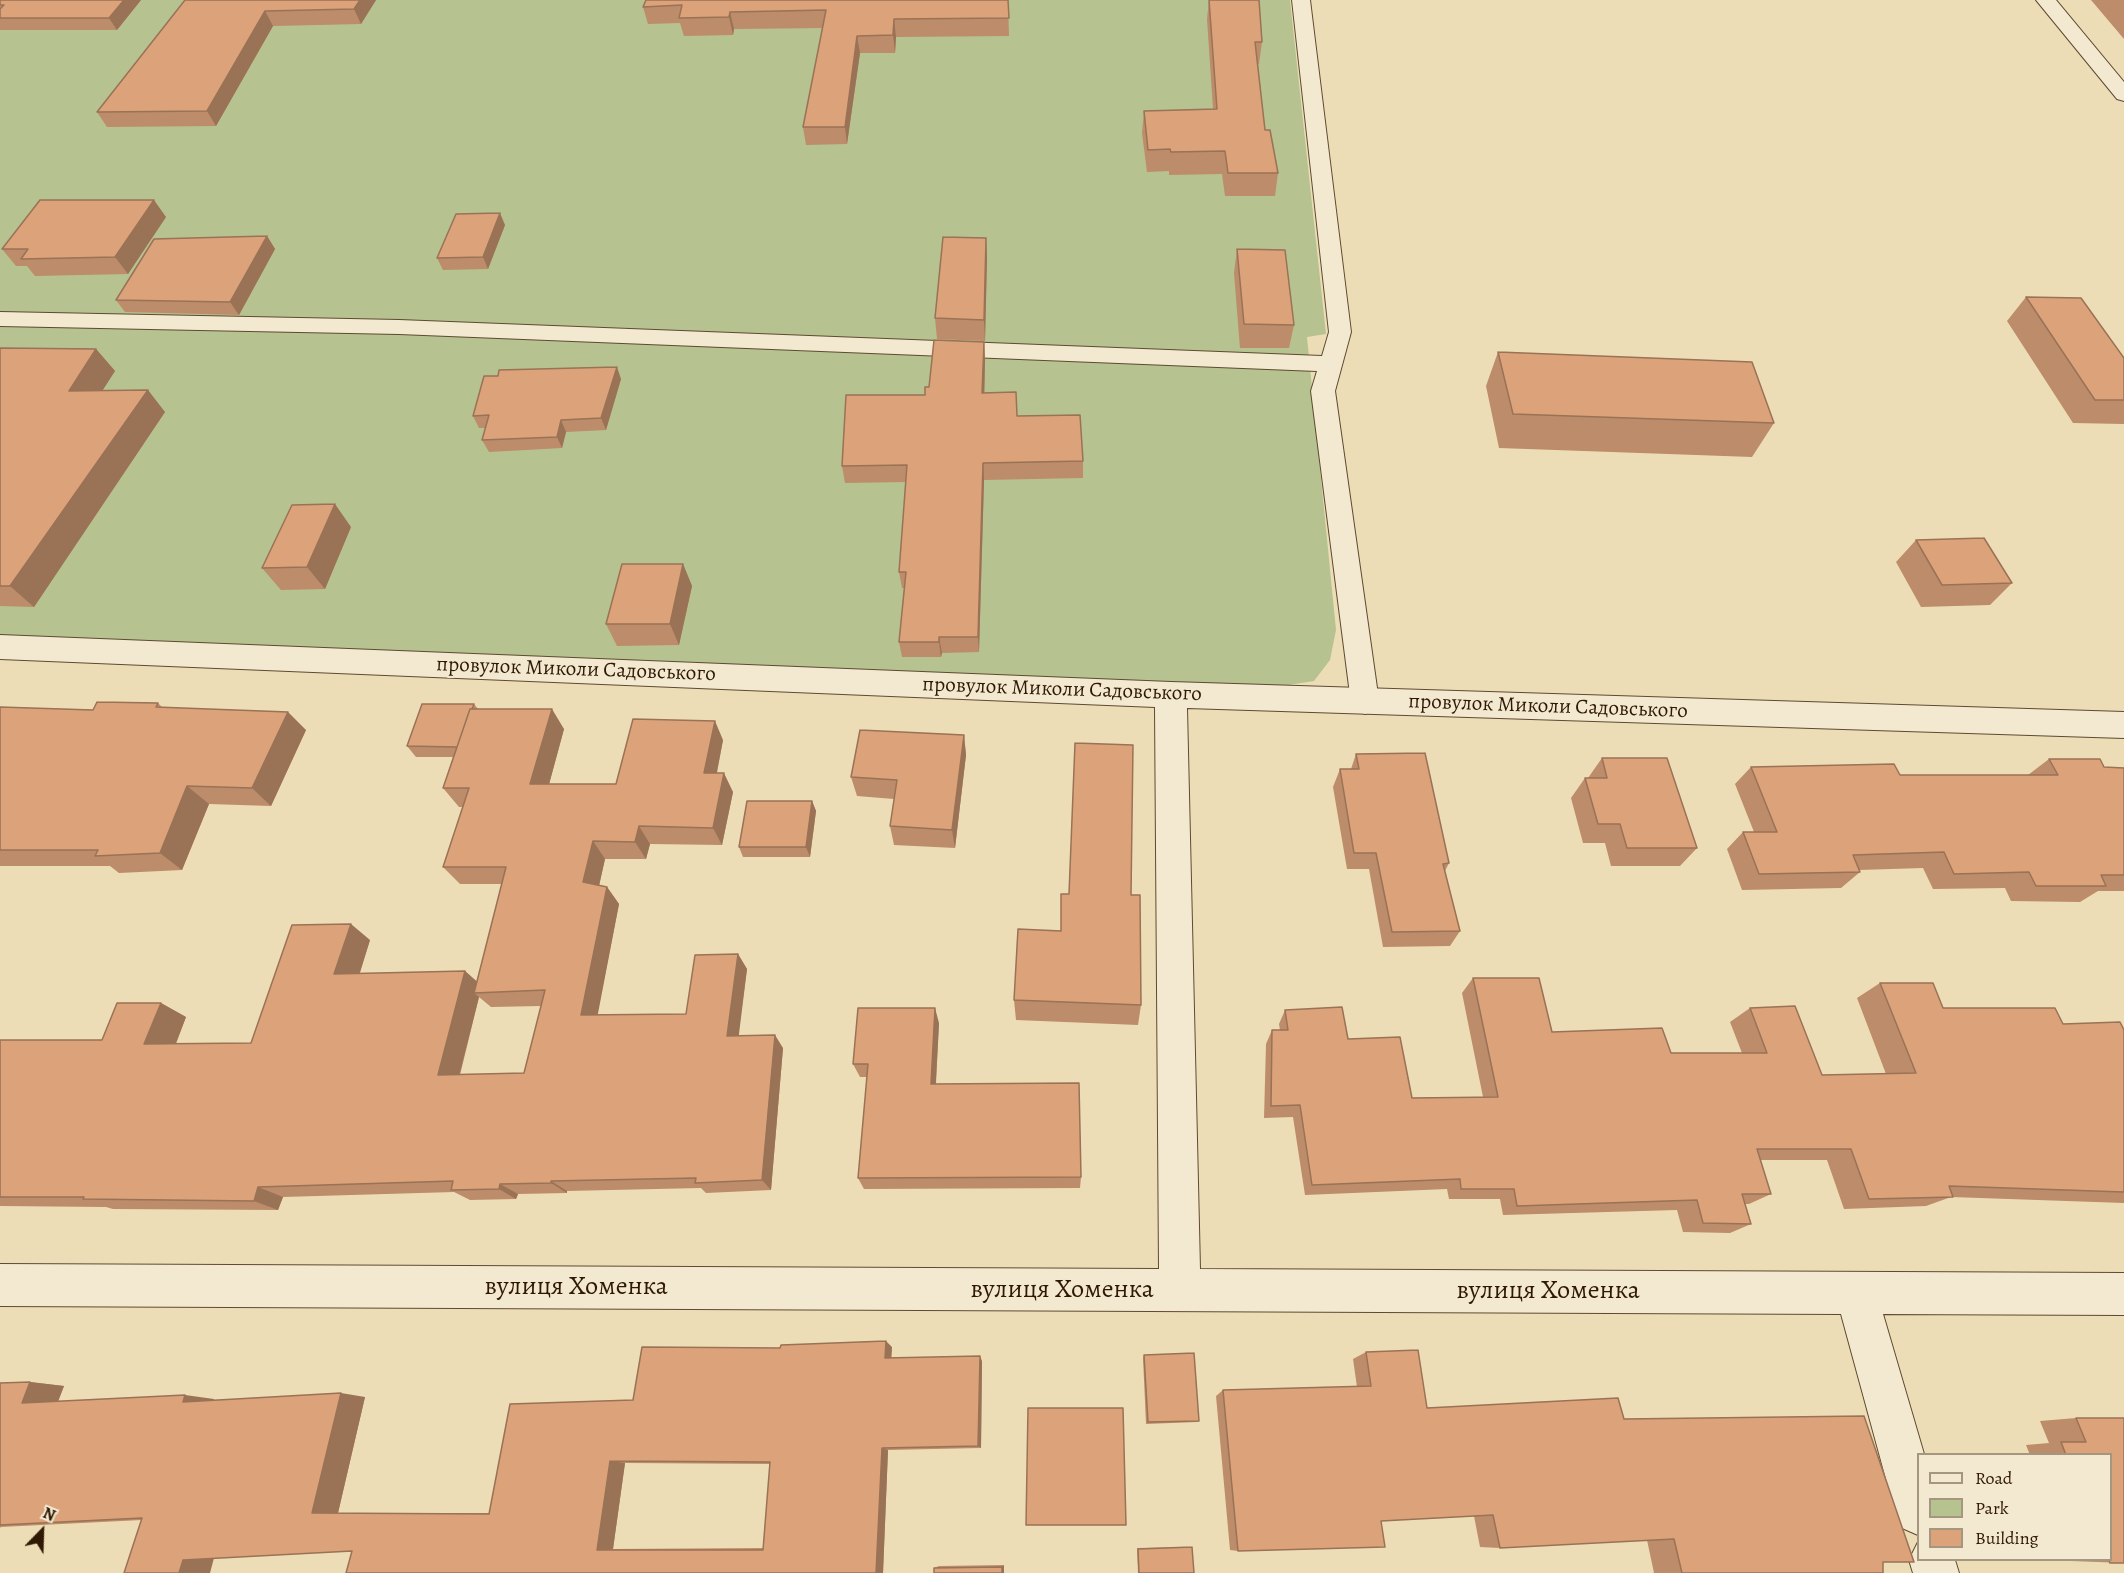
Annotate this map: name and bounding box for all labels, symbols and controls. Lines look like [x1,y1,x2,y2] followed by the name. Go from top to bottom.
[436,653,716,687] street label: провулок Миколи Садовського
[922,673,1202,707] street label: провулок Миколи Садовського
[1408,690,1688,724] street label: провулок Миколи Садовського
[484,1272,668,1304] street label: вулиця Хоменка
[970,1275,1154,1307] street label: вулиця Хоменка
[1456,1276,1640,1308] street label: вулиця Хоменка
[1917,1453,2112,1561] legend
[1975,1466,2012,1490] text: Road
[1975,1496,2009,1520] text: Park
[12,1501,72,1561] north arrow
[39,1502,59,1527] text: N
[1975,1526,2039,1550] text: Building

